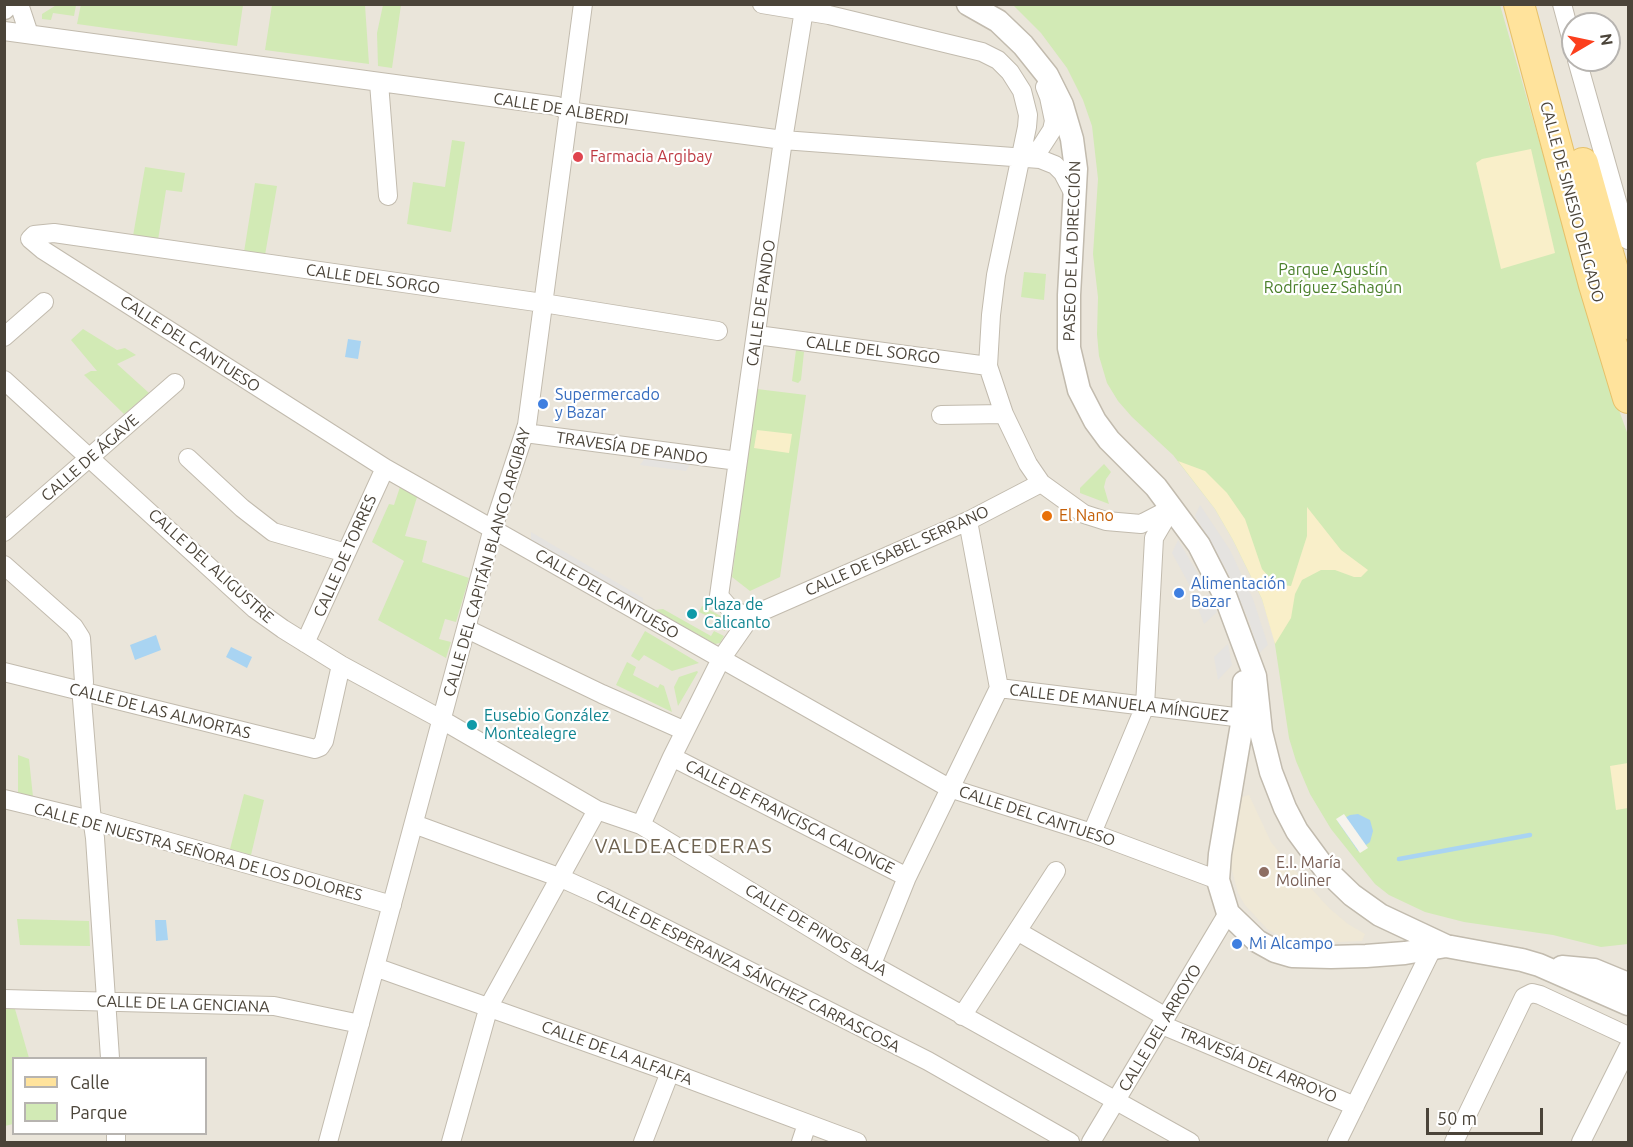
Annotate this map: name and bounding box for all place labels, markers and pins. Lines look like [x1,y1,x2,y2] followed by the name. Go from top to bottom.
[590,147,712,167] place label: Farmacia Argibay
[571,150,585,164] marker: Farmacia Argibay
[555,385,660,423] place label: Supermercado y Bazar
[536,397,550,411] marker: Supermercado y Bazar
[1059,506,1114,526] place label: El Nano
[1040,509,1054,523] marker: El Nano
[1191,574,1286,612] place label: Alimentación Bazar
[1172,586,1186,600] marker: Alimentación Bazar
[704,595,770,633] place label: Plaza de Calicanto
[685,607,699,621] marker: Plaza de Calicanto
[484,706,609,744] place label: Eusebio González Montealegre
[465,718,479,732] marker: Eusebio González Montealegre
[1276,853,1341,891] place label: E.I. María Moliner
[1257,865,1271,879] marker: E.I. María Moliner
[1249,934,1333,954] place label: Mi Alcampo
[1230,937,1244,951] marker: Mi Alcampo

